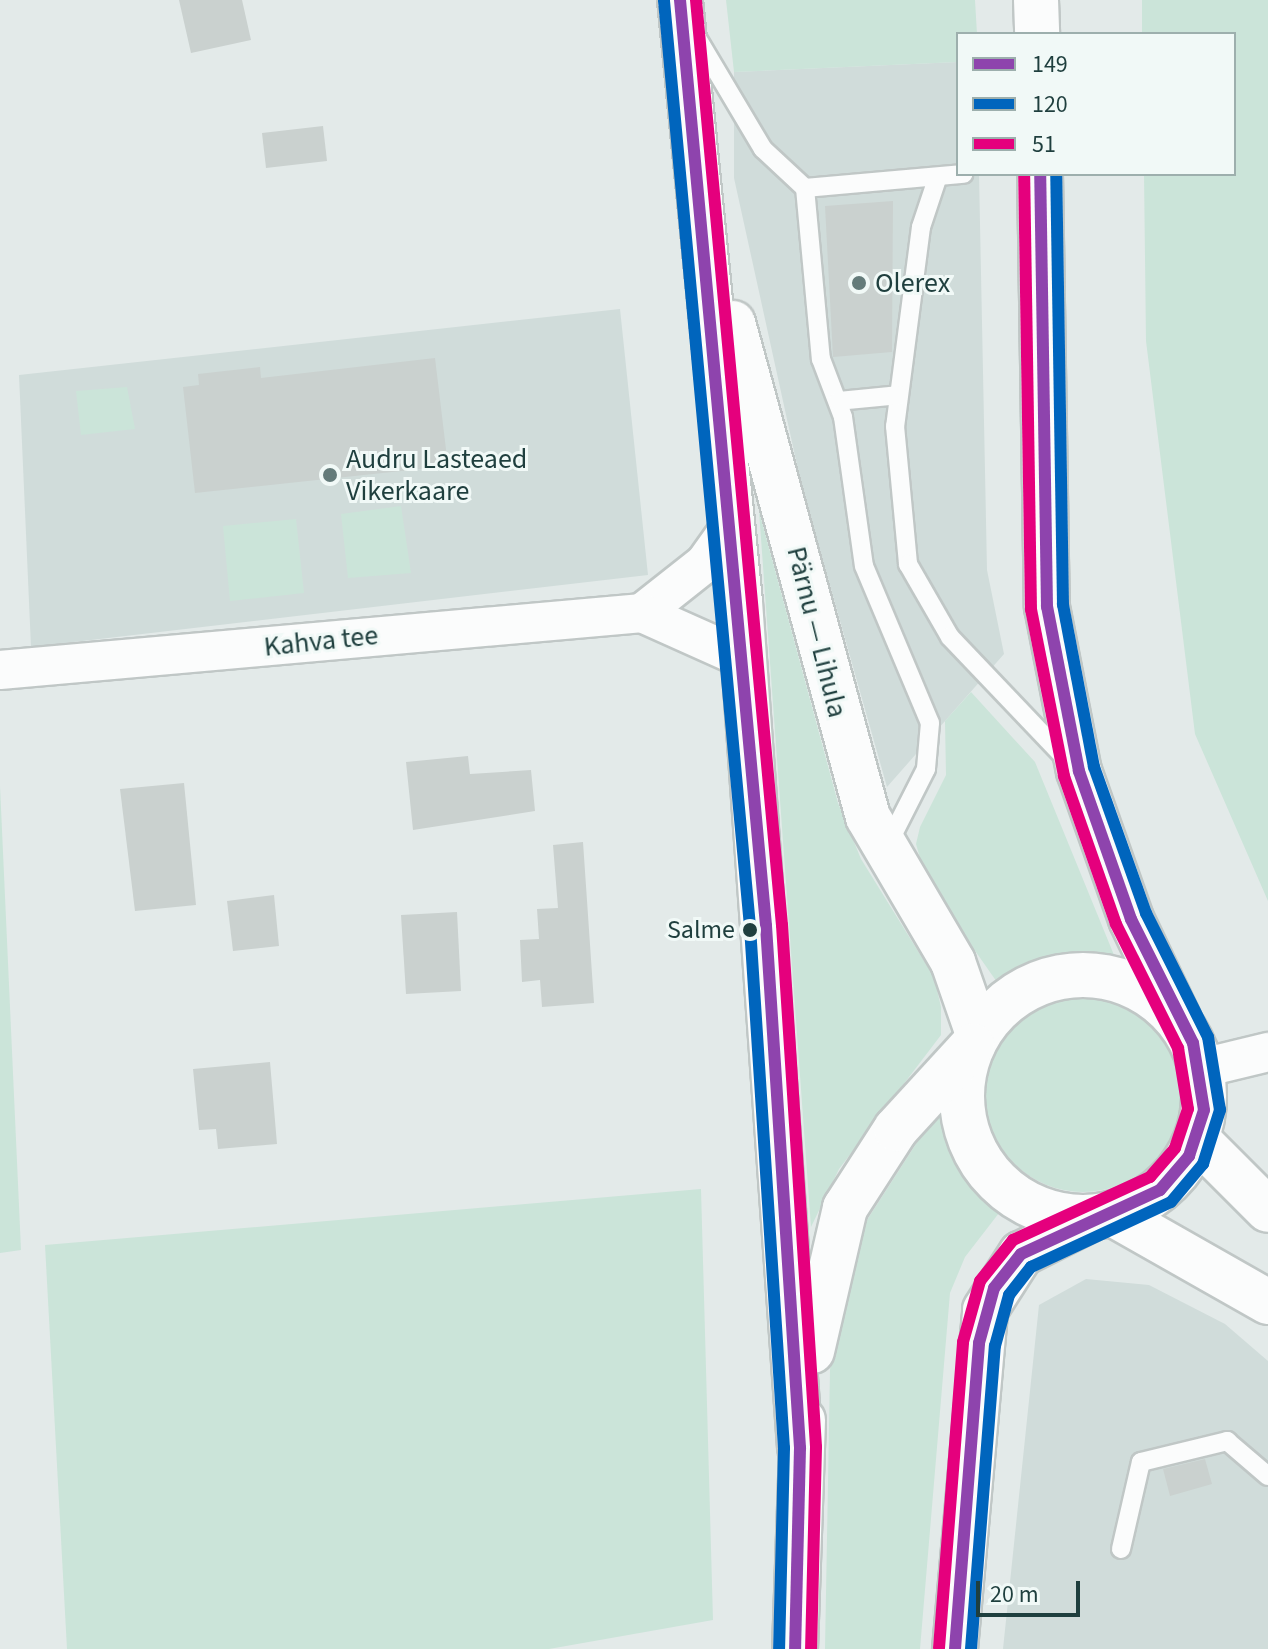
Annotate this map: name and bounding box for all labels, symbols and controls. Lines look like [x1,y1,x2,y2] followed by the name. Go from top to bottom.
[956,32,1236,176] legend
[1032,47,1068,82] text: 149
[1032,87,1068,122] text: 120
[1032,127,1056,162] text: 51
[875,266,950,300] place label: Olerex
[850,274,868,292] marker: Olerex
[346,442,527,508] place label: Audru Lasteaed Vikerkaare
[321,466,339,484] marker: Audru Lasteaed Vikerkaare
[780,543,854,721] street label: Pärnu — Lihula
[262,618,380,664] street label: Kahva tee
[667,914,735,946] place label: Salme
[742,922,758,938] marker: Salme
[980,1565,1084,1615] scale bar
[990,1577,1039,1612] text: 20 m

